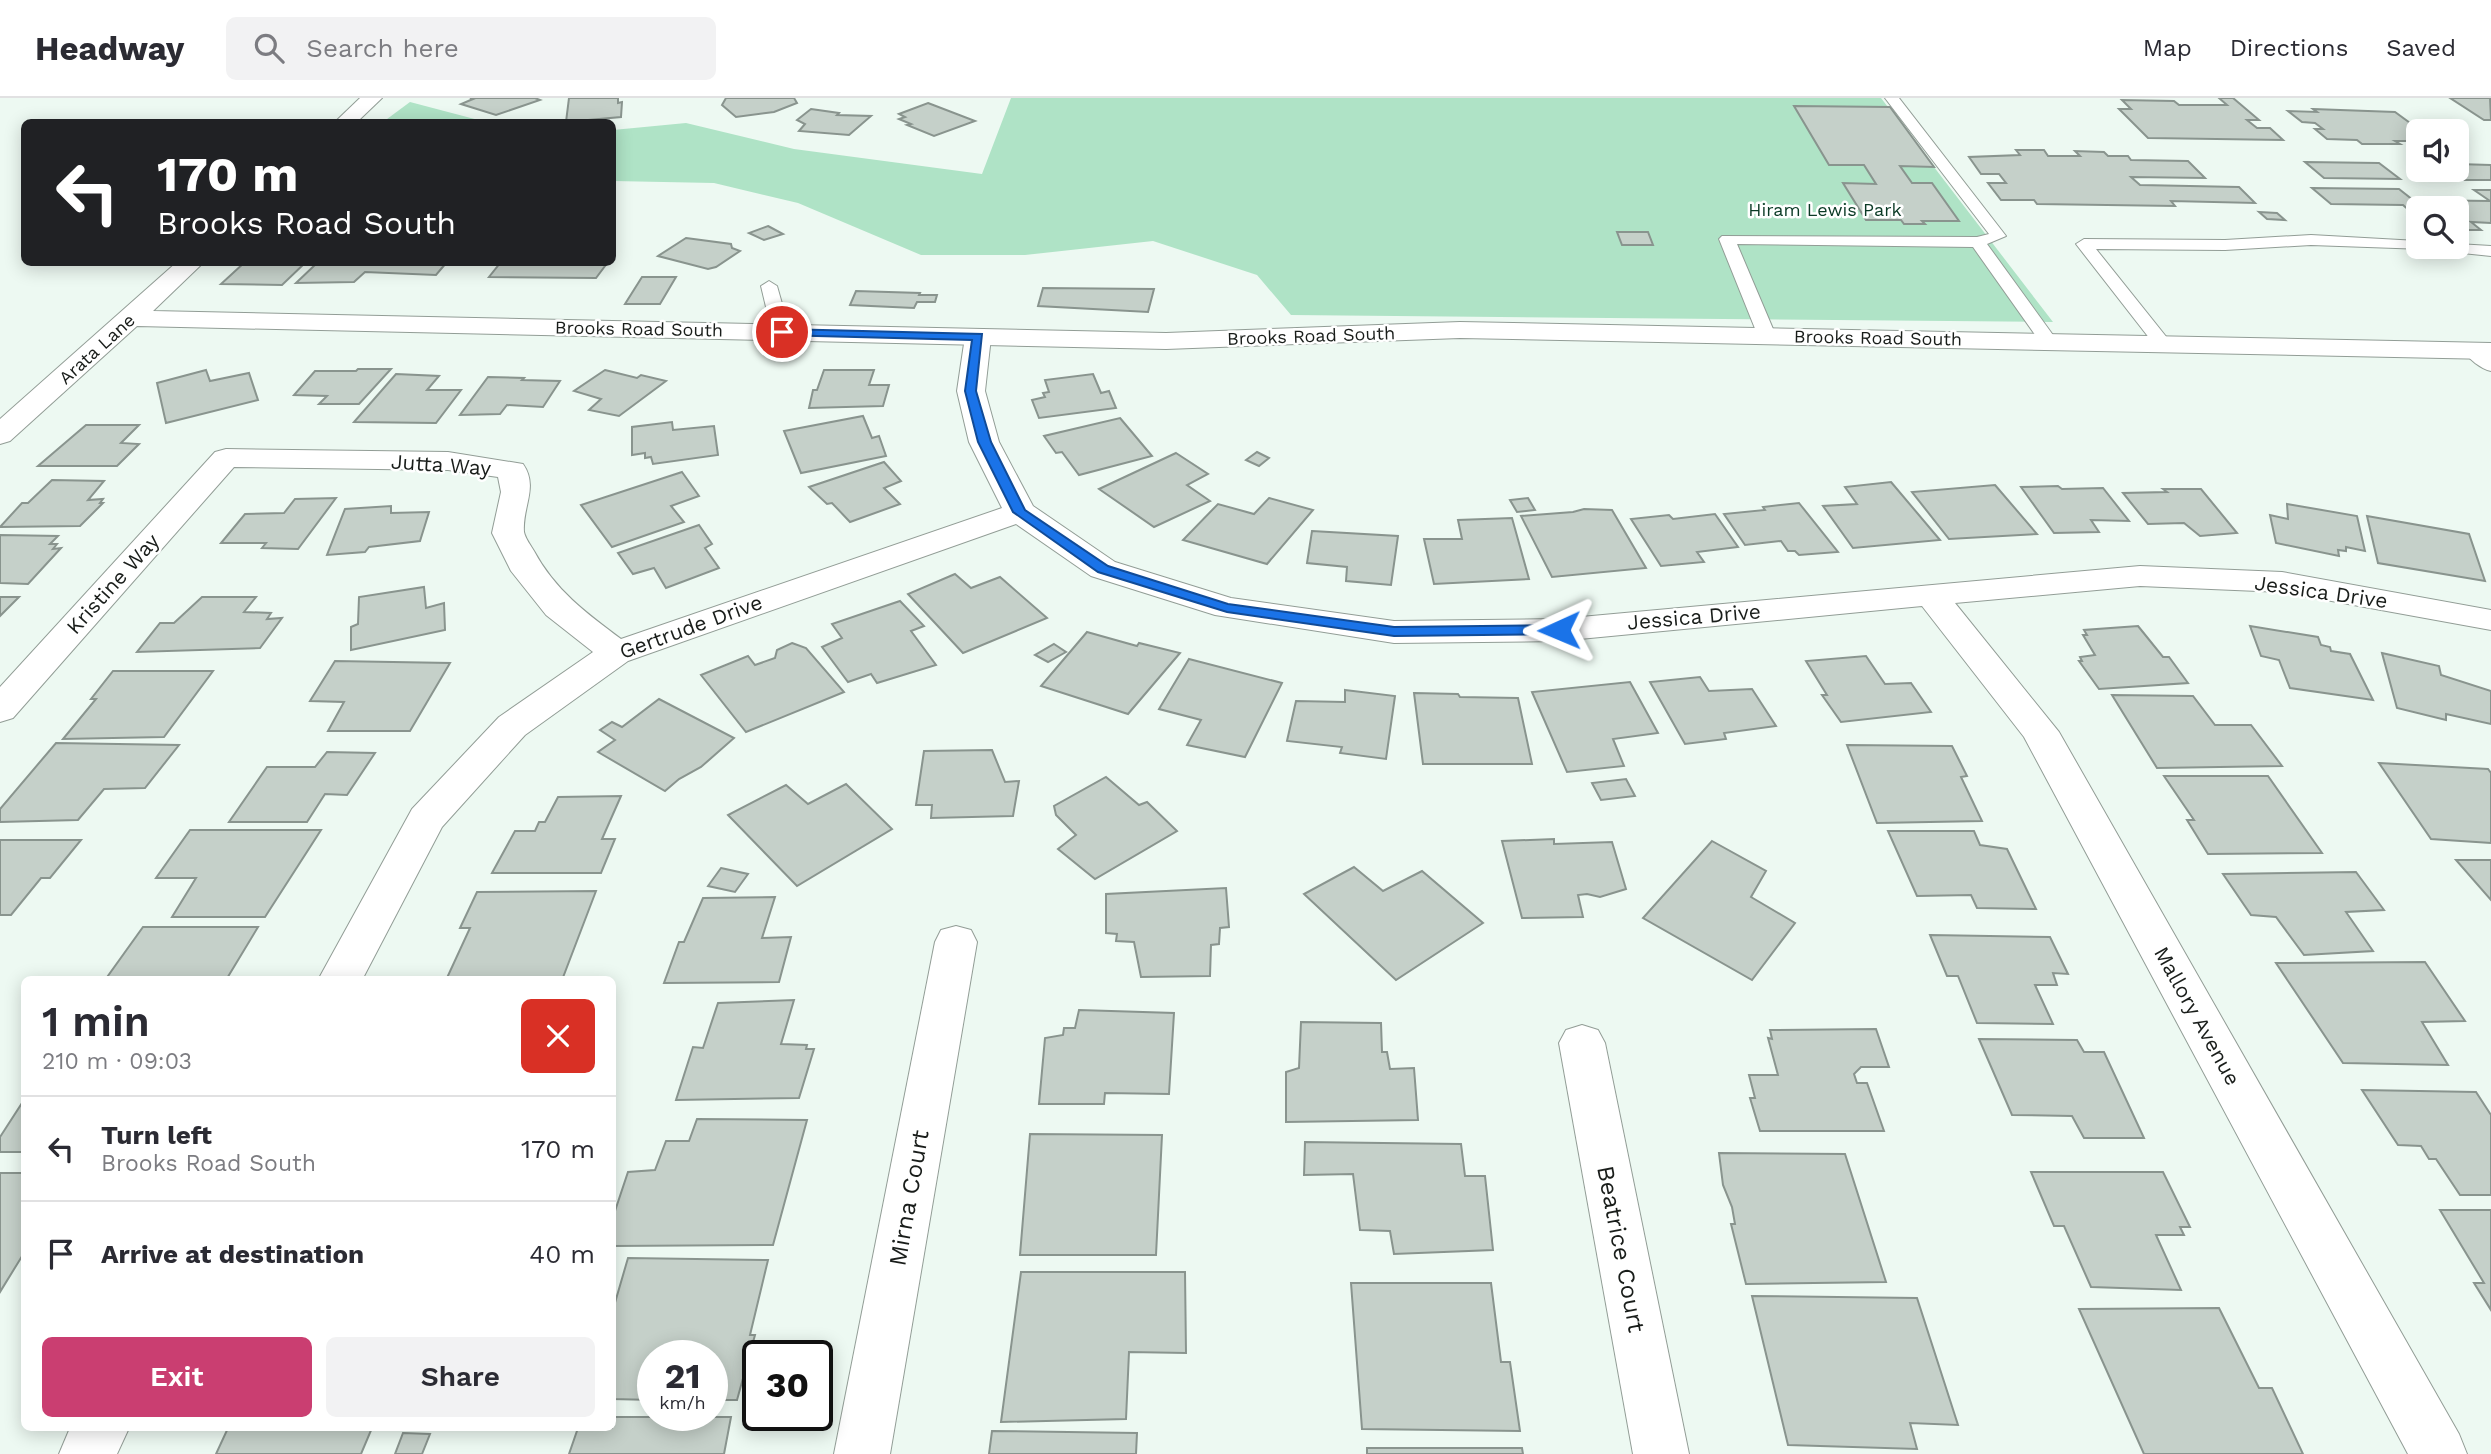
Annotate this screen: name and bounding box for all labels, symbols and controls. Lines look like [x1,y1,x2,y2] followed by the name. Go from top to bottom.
[226,17,716,80] search box
[35,29,184,68] text: Headway
[250,29,288,67] icon: search
[306,33,459,63] text: Search here
[2143,34,2192,62] text: Map
[2230,34,2348,62] text: Directions
[2386,34,2456,62] text: Saved
[2406,119,2469,259] map controls
[2406,119,2469,182] button: sound
[157,145,298,203] text: 170 m
[42,147,133,238] icon: left
[2406,196,2469,259] button: search
[1748,199,1902,220] park label: Hiram Lewis Park
[157,204,456,242] text: Brooks Road South
[752,302,812,362] pin
[54,309,139,388] street label: Arata Lane
[763,313,801,351] icon: arrive
[555,317,723,340] street label: Brooks Road South
[1227,322,1395,349] street label: Brooks Road South
[1794,326,1962,349] street label: Brooks Road South
[390,449,492,480] street label: Jutta Way
[61,528,164,639] street label: Kristine Way
[2253,570,2389,613] street label: Jessica Drive
[616,589,766,664] street label: Gertrude Drive
[1522,593,1596,667] position arrow
[1626,598,1762,635] street label: Jessica Drive
[2149,942,2246,1089] street label: Mallory Avenue
[42,997,150,1046] text: 1 min
[521,999,595,1073] button: close
[42,1048,192,1075] text: 210 m · 09:03
[101,1120,212,1150] text: Turn left
[883,1128,935,1268] street label: Mirna Court
[42,1130,80,1168] icon: left
[521,1134,595,1164] text: 170 m
[101,1150,316,1177] text: Brooks Road South
[1591,1163,1651,1335] street label: Beatrice Court
[42,1235,80,1273] icon: arrive
[101,1239,364,1269] text: Arrive at destination
[529,1239,595,1269] text: 40 m
[42,1337,312,1417] button: Exit
[326,1337,595,1417] button: Share
[742,1340,833,1431] speed limit sign: 30
[665,1355,700,1397] text: 21
[659,1392,706,1413] text: km/h

